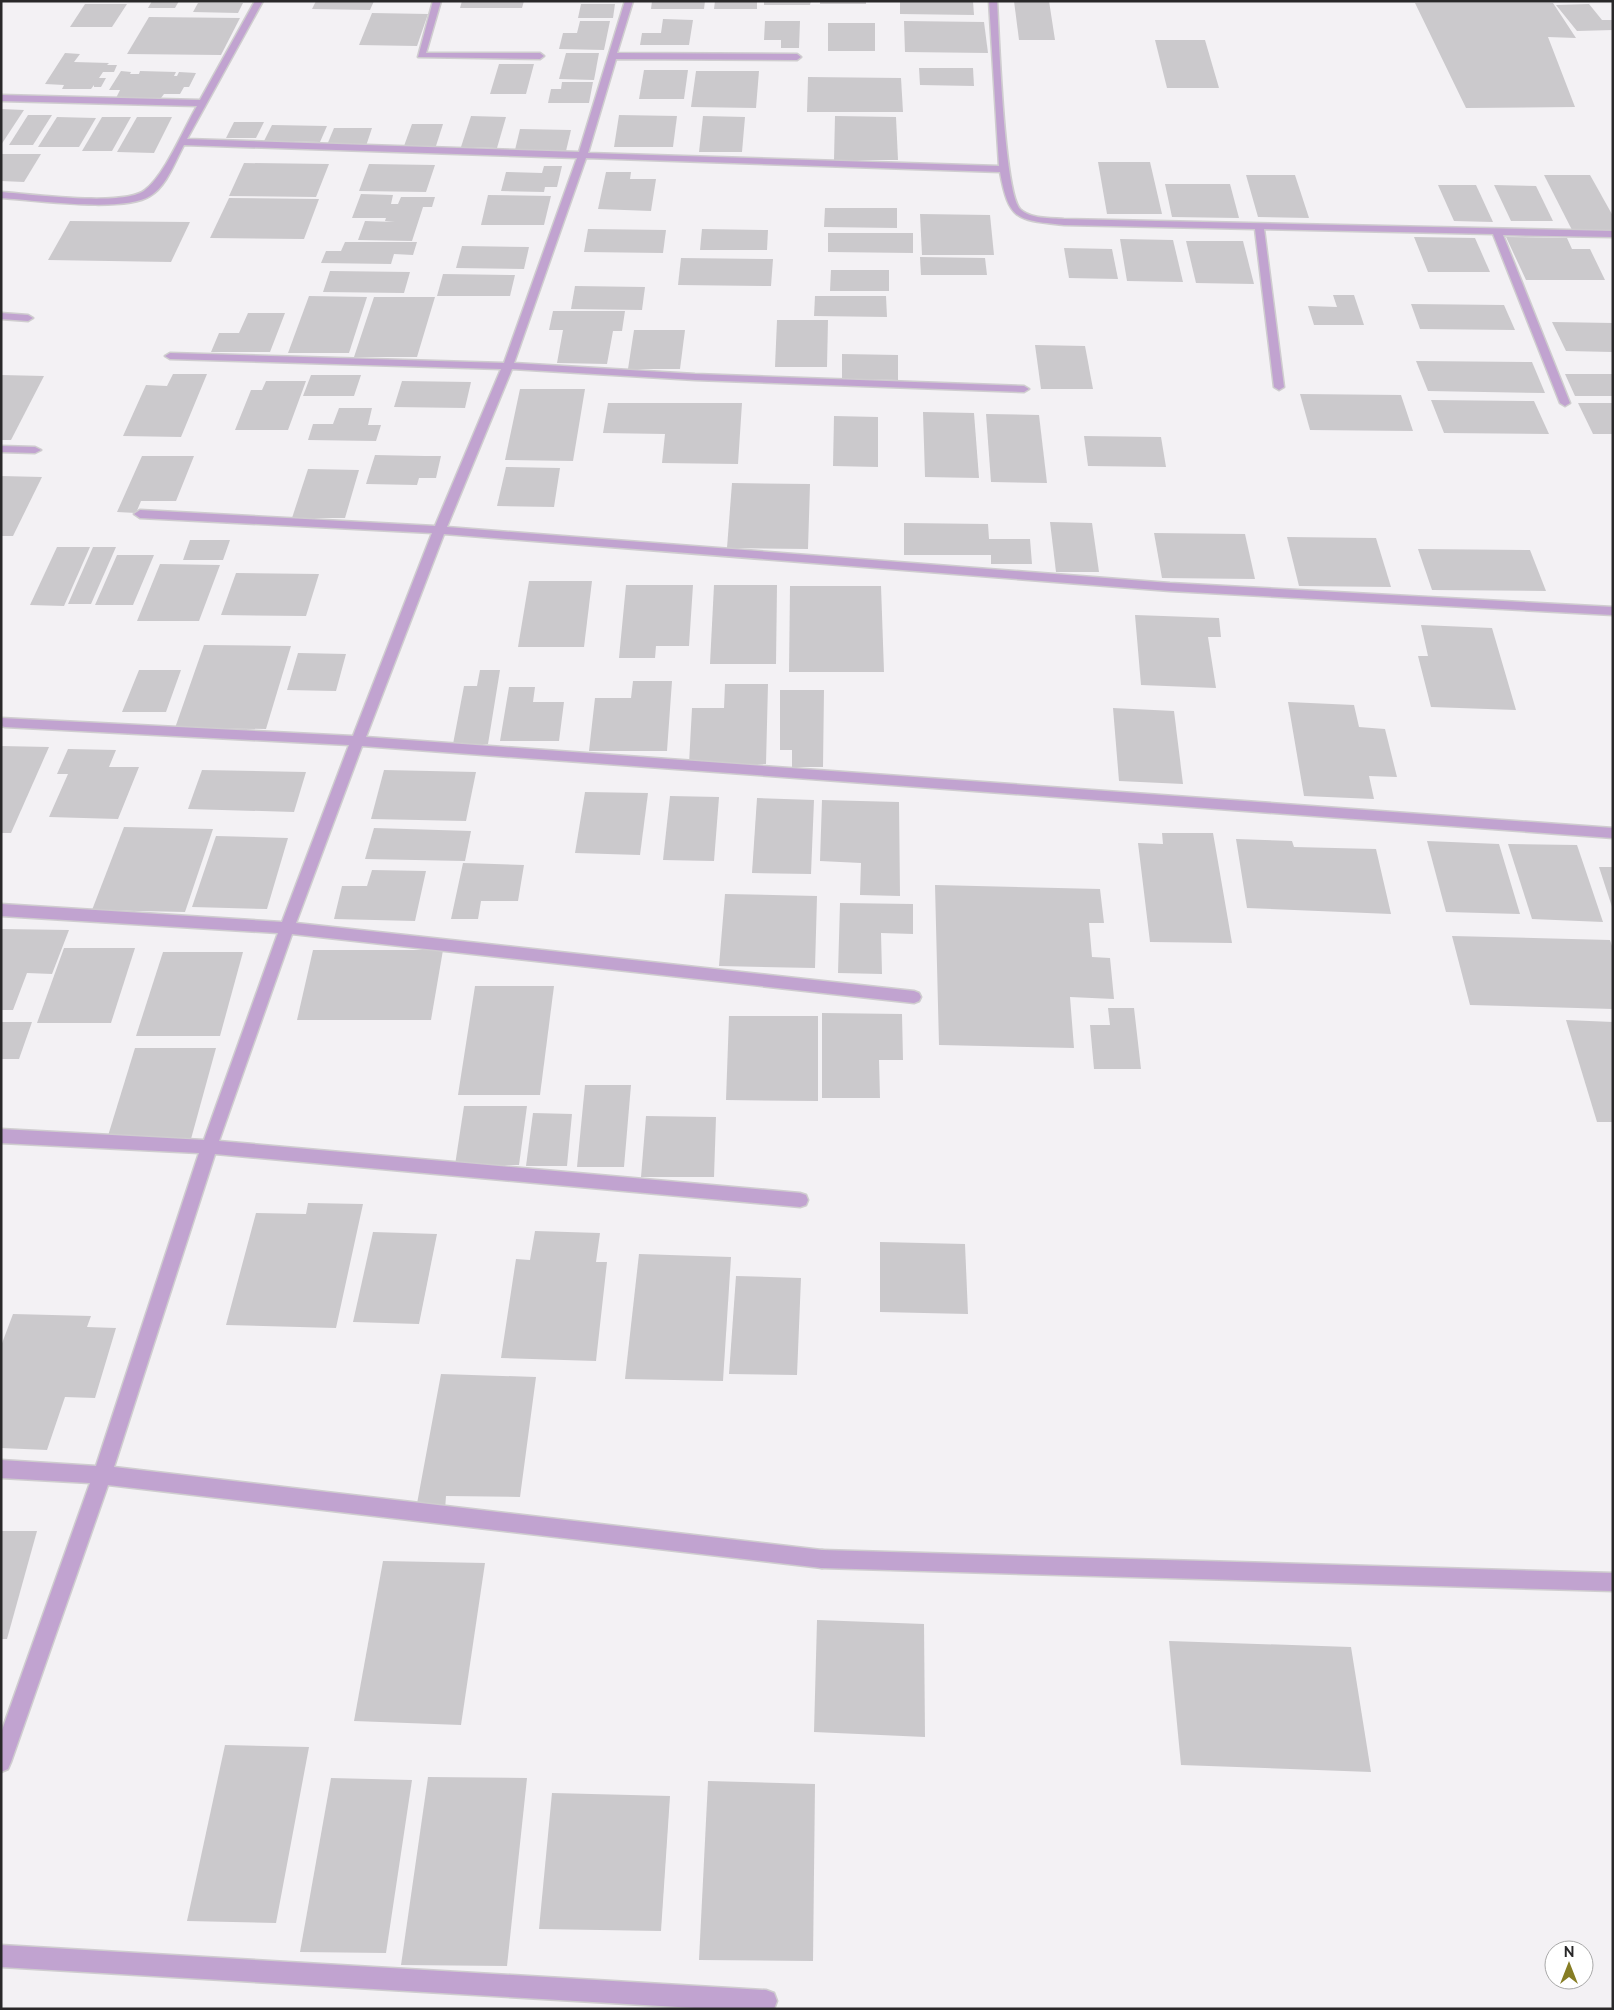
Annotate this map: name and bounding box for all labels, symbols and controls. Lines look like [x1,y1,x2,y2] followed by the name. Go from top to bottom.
[1544,1940,1594,1990] north arrow
[1564,1944,1574,1960] text: N

